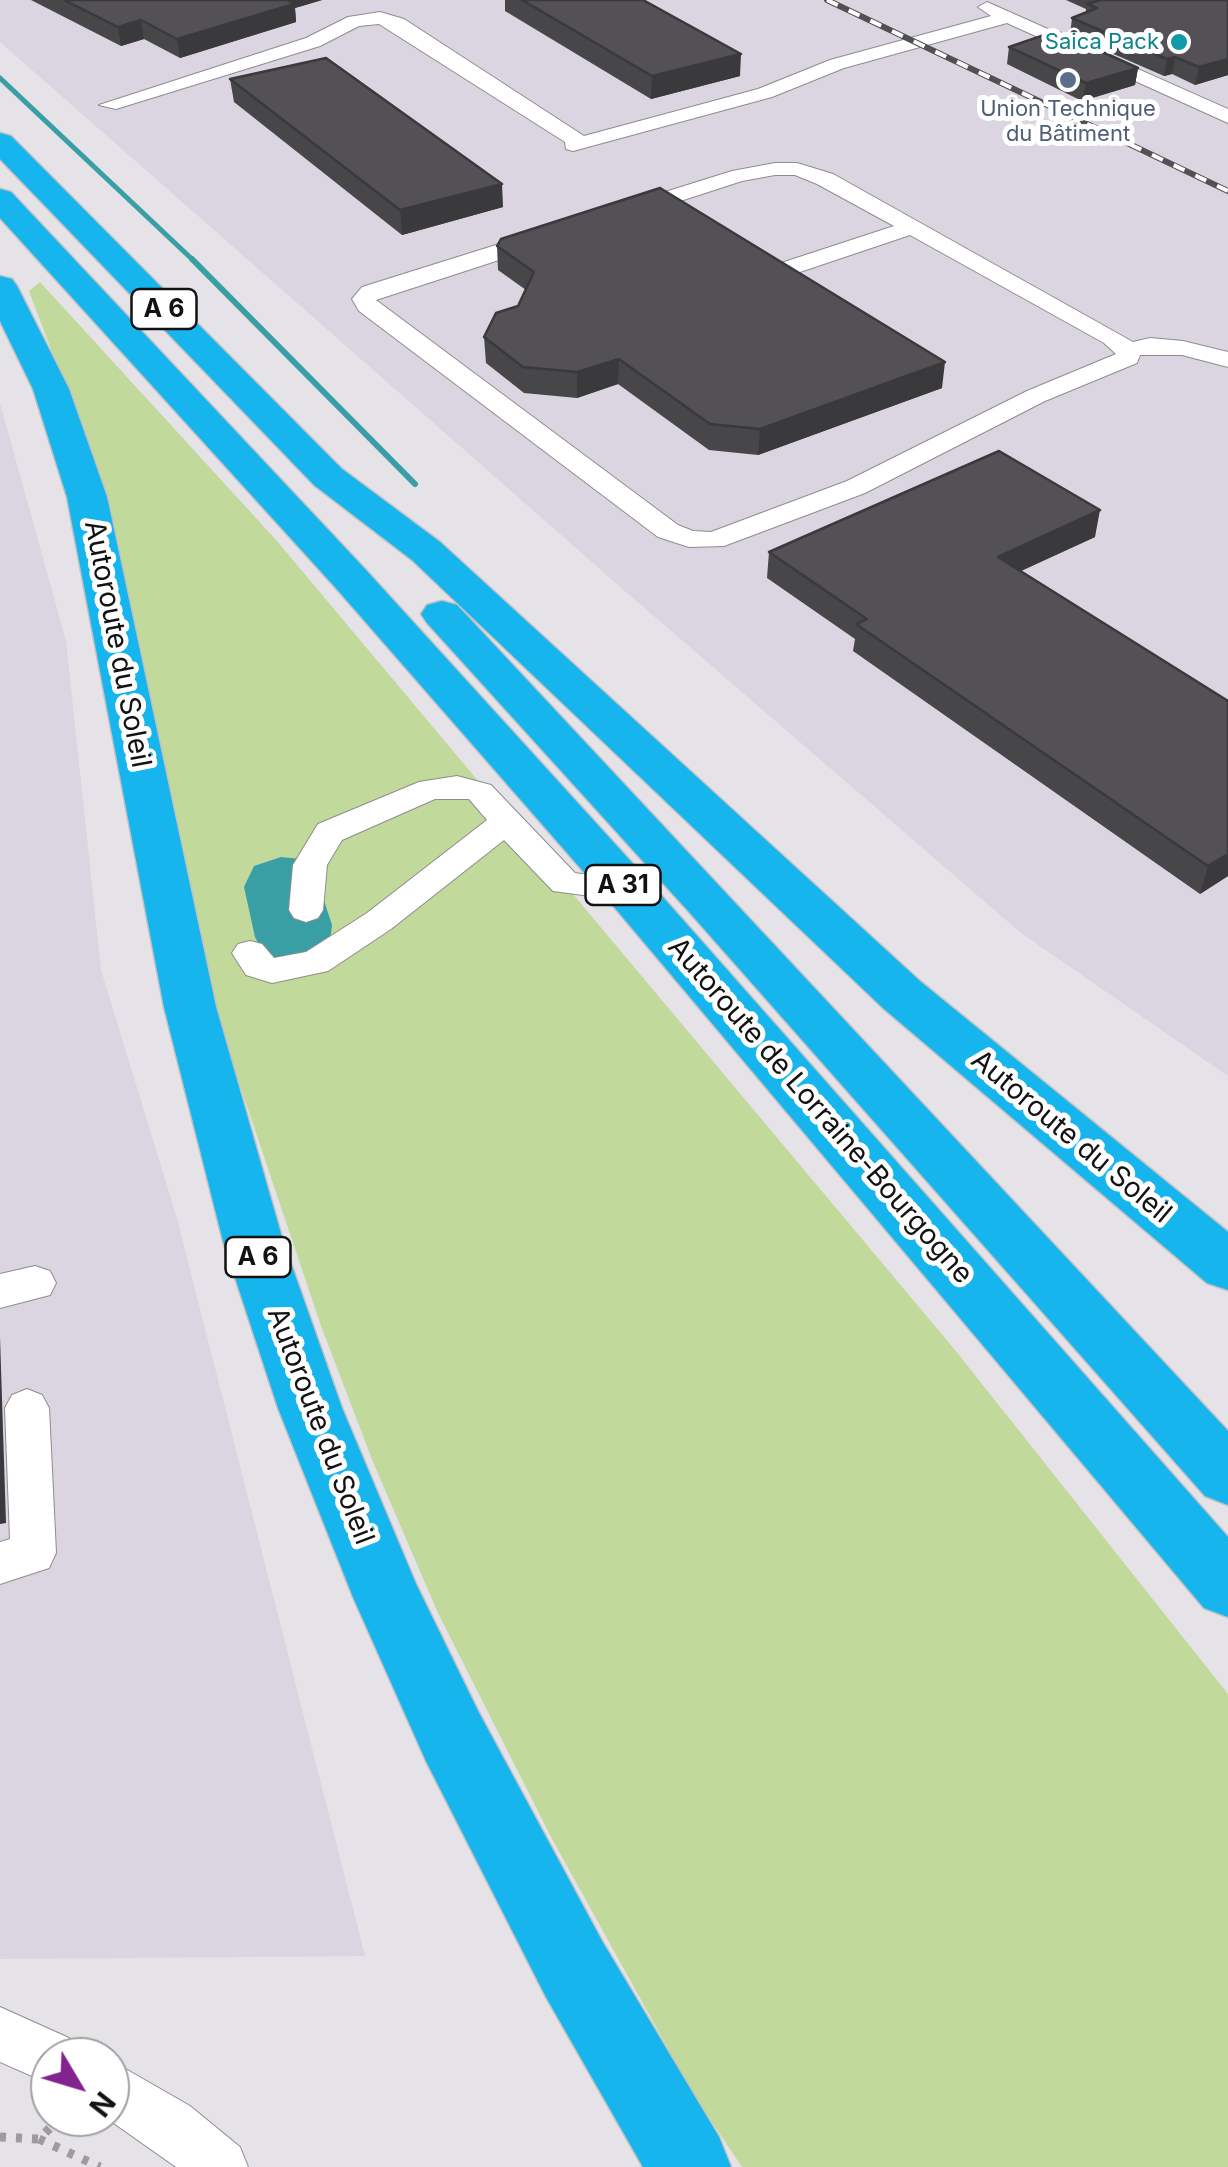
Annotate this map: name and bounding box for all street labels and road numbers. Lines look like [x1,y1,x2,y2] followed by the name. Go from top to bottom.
[132,289,196,329] road number: A 6
[77,518,157,770] street label: Autoroute du Soleil
[586,865,660,905] road number: A 31
[661,931,979,1291] street label: Autoroute de Lorraine-Bourgogne
[964,1043,1178,1231] street label: Autoroute du Soleil
[226,1237,290,1277] road number: A 6
[259,1303,381,1549] street label: Autoroute du Soleil

